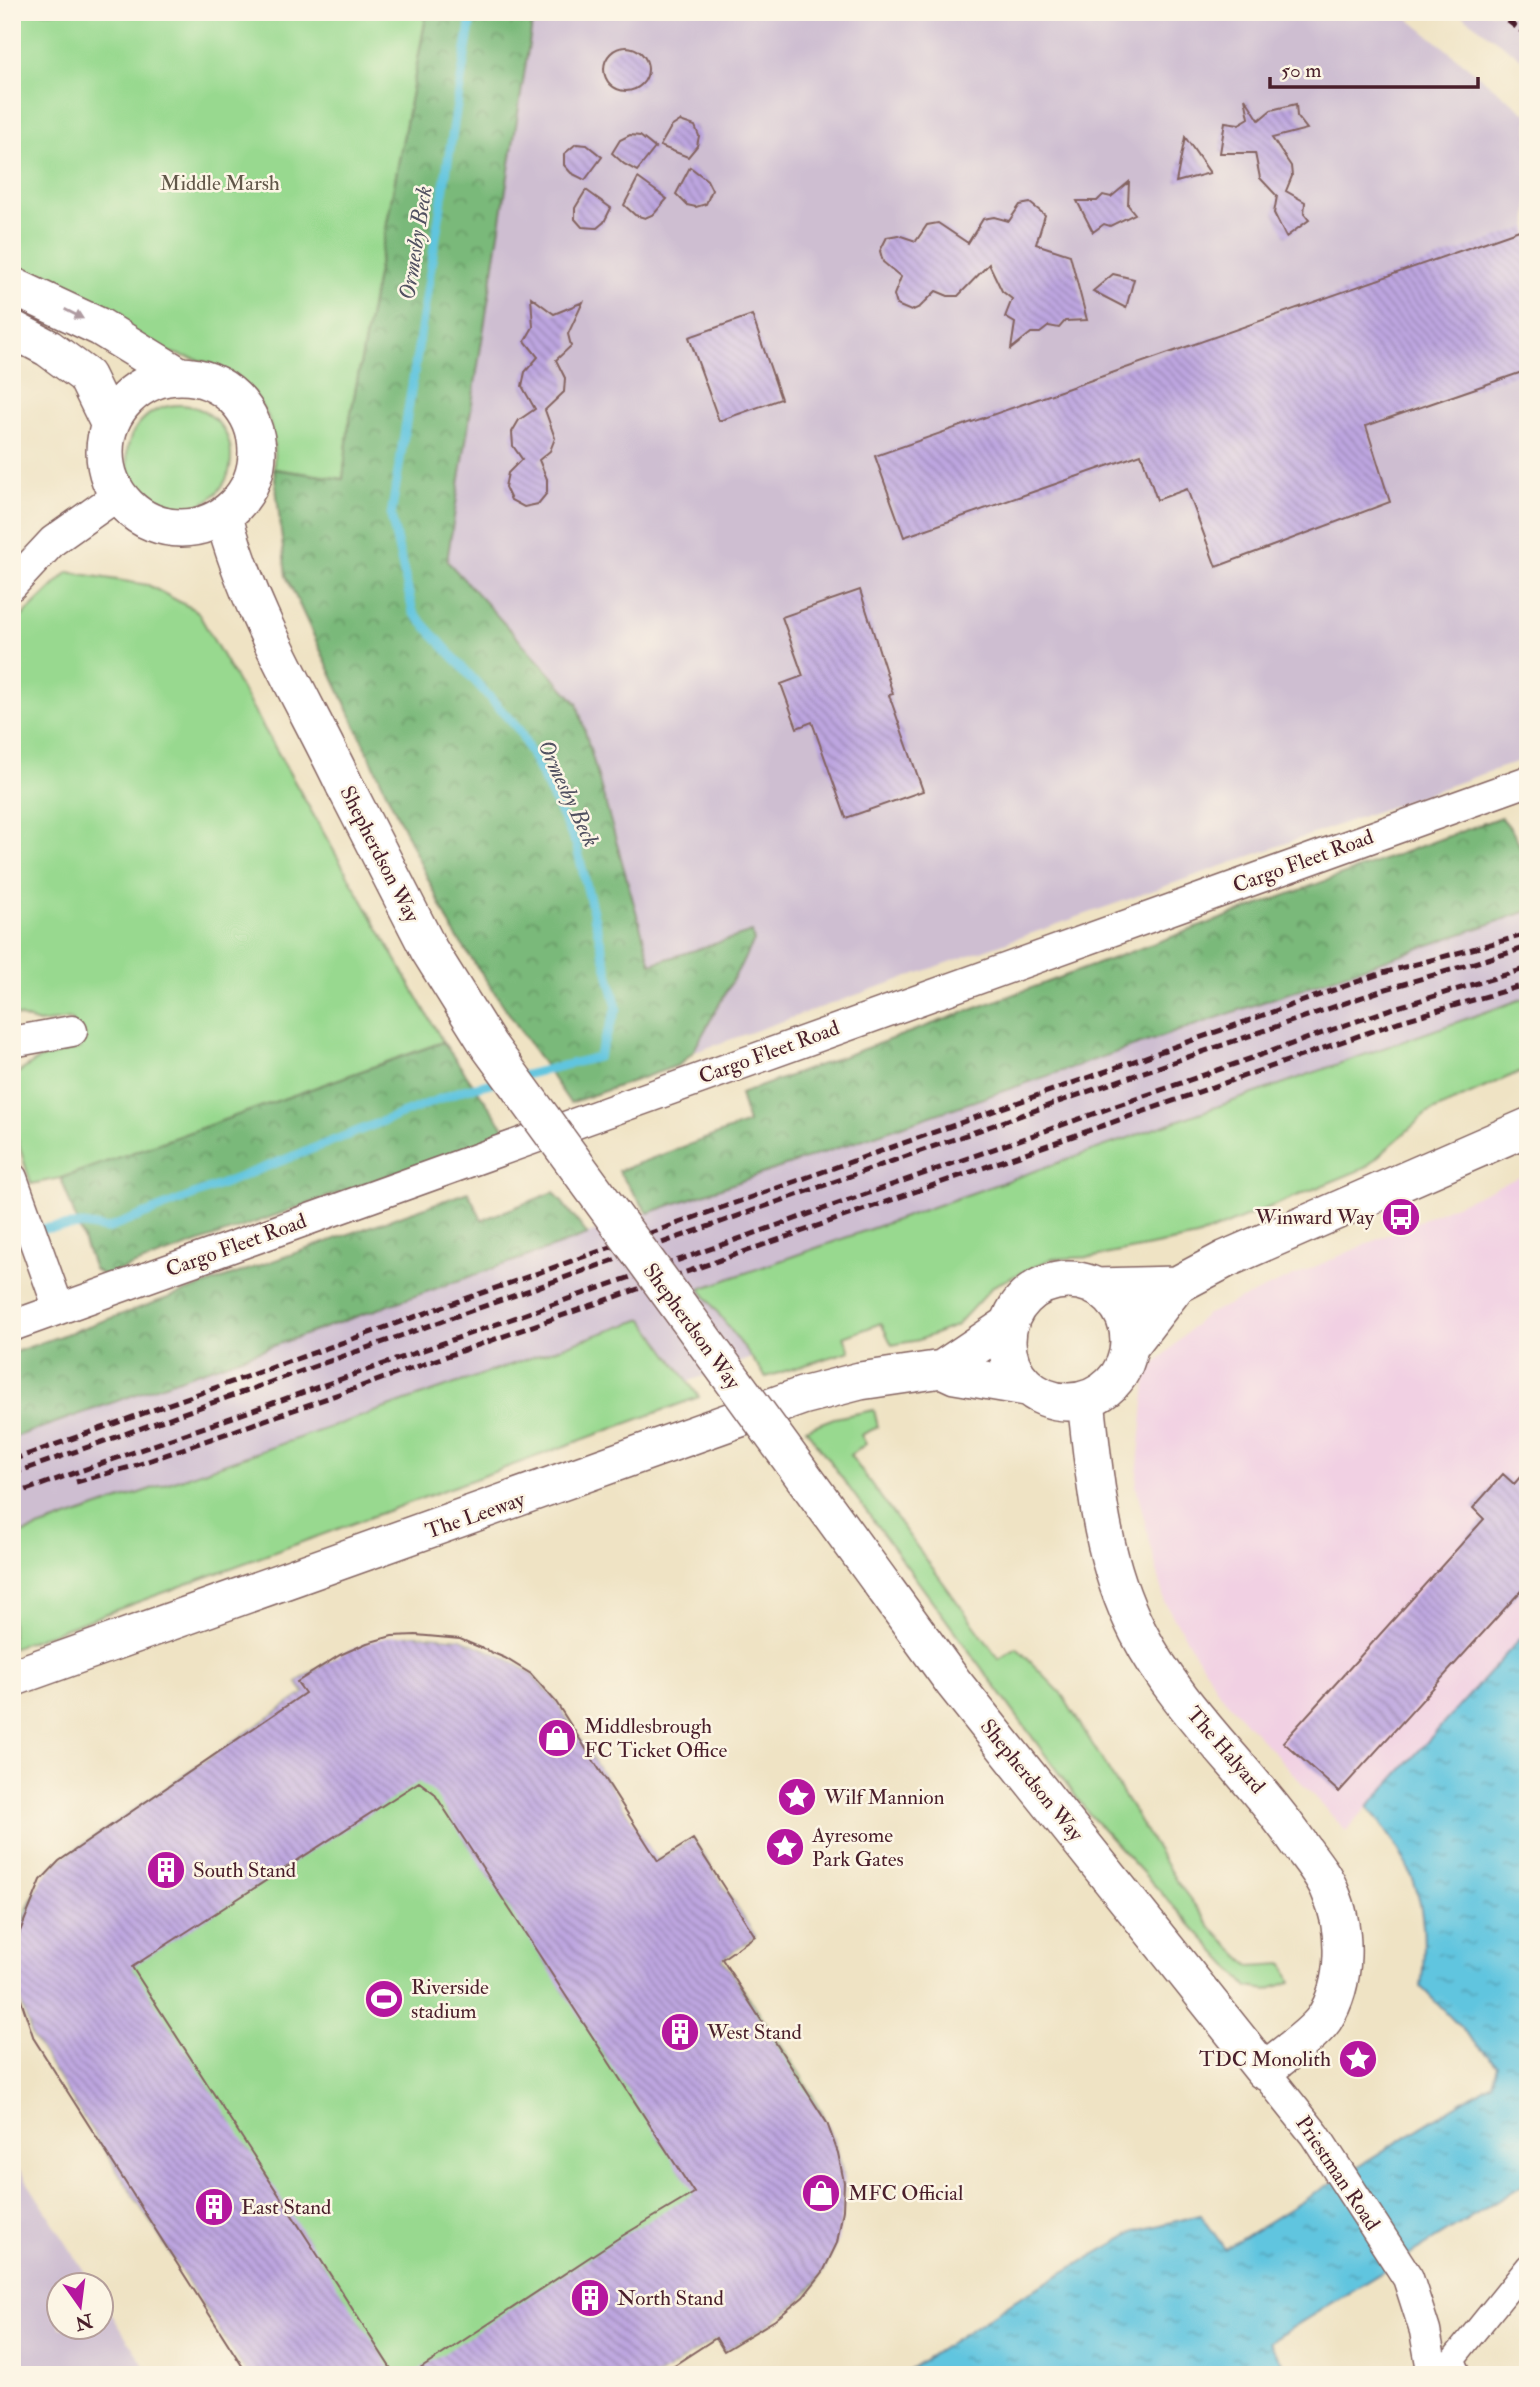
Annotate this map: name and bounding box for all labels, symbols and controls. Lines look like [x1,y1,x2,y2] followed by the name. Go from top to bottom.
[1270,46,1479,90] scale bar
[1281,57,1322,84] text: 50 m
[160,170,280,197] park label: Middle Marsh
[392,184,439,302] water label: Ormesby Beck
[64,309,84,320] one-way arrow
[531,735,606,852] water label: Ormesby Beck
[334,781,426,928] street label: Shepherdson Way
[1229,823,1378,899] street label: Cargo Fleet Road
[695,1014,844,1090] street label: Cargo Fleet Road
[1380,1196,1422,1238] bus stop icon: Winward Way
[1254,1204,1375,1231] place label: Winward Way
[162,1207,311,1283] street label: Cargo Fleet Road
[637,1258,747,1395] street label: Shepherdson Way
[422,1486,529,1545] street label: The Leeway
[1180,1701,1271,1800] street label: The Halyard
[584,1713,727,1764] place label: Middlesbrough FC Ticket Office
[974,1714,1090,1848] street label: Shepherdson Way
[536,1717,578,1759] shop icon: Middlesbrough FC Ticket Office
[776,1776,818,1818] place icon: Wilf Mannion
[823,1784,945,1811] place label: Wilf Mannion
[811,1822,904,1873] place label: Ayresome Park Gates
[764,1826,806,1868] place icon: Ayresome Park Gates
[145,1849,187,1891] building icon: South Stand
[193,1857,297,1884] place label: South Stand
[411,1974,489,2025] place label: Riverside stadium
[363,1978,405,2020] sports icon: Riverside stadium
[659,2011,701,2053] building icon: West Stand
[706,2019,803,2046] place label: West Stand
[1337,2038,1379,2080] place icon: TDC Monolith
[1199,2046,1331,2073] place label: TDC Monolith
[1289,2111,1386,2236] street label: Priestman Road
[800,2172,842,2214] shop icon: MFC Official
[848,2180,964,2207] place label: MFC Official
[193,2186,235,2228] building icon: East Stand
[241,2194,332,2221] place label: East Stand
[46,2272,116,2342] north arrow
[569,2277,611,2319] building icon: North Stand
[617,2285,724,2312] place label: North Stand
[72,2308,96,2335] text: N

